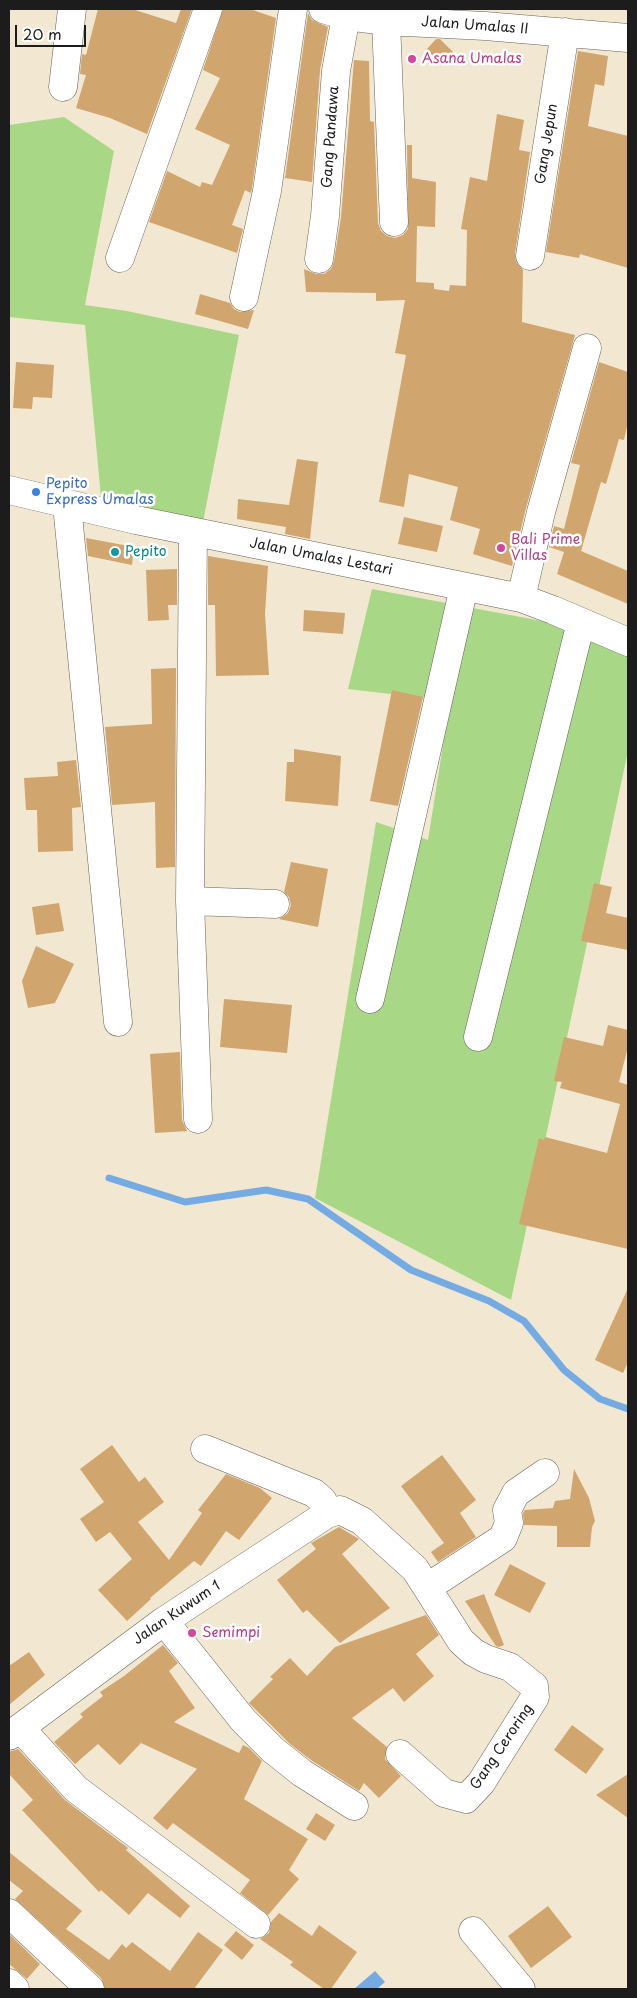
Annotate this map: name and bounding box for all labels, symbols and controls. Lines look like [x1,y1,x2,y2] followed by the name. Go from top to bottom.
[421,14,529,38] street label: Jalan Umalas II
[18,15,89,47] scale bar
[23,22,62,45] text: 20 m
[422,51,522,67] place label: Asana Umalas
[406,53,418,65] marker: Asana Umalas
[319,85,343,189] street label: Gang Pandawa
[532,103,562,185] street label: Gang Jepun
[46,476,154,508] place label: Pepito Express Umalas
[30,486,42,498] marker: Pepito Express Umalas
[511,532,580,564] place label: Bali Prime Villas
[248,535,394,579] street label: Jalan Umalas Lestari
[495,542,507,554] marker: Bali Prime Villas
[125,544,167,560] place label: Pepito
[109,546,121,558] marker: Pepito
[130,1578,224,1648] street label: Jalan Kuwum 1
[202,1625,260,1641] place label: Semimpi
[186,1627,198,1639] marker: Semimpi
[467,1701,537,1793] street label: Gang Ceroring

